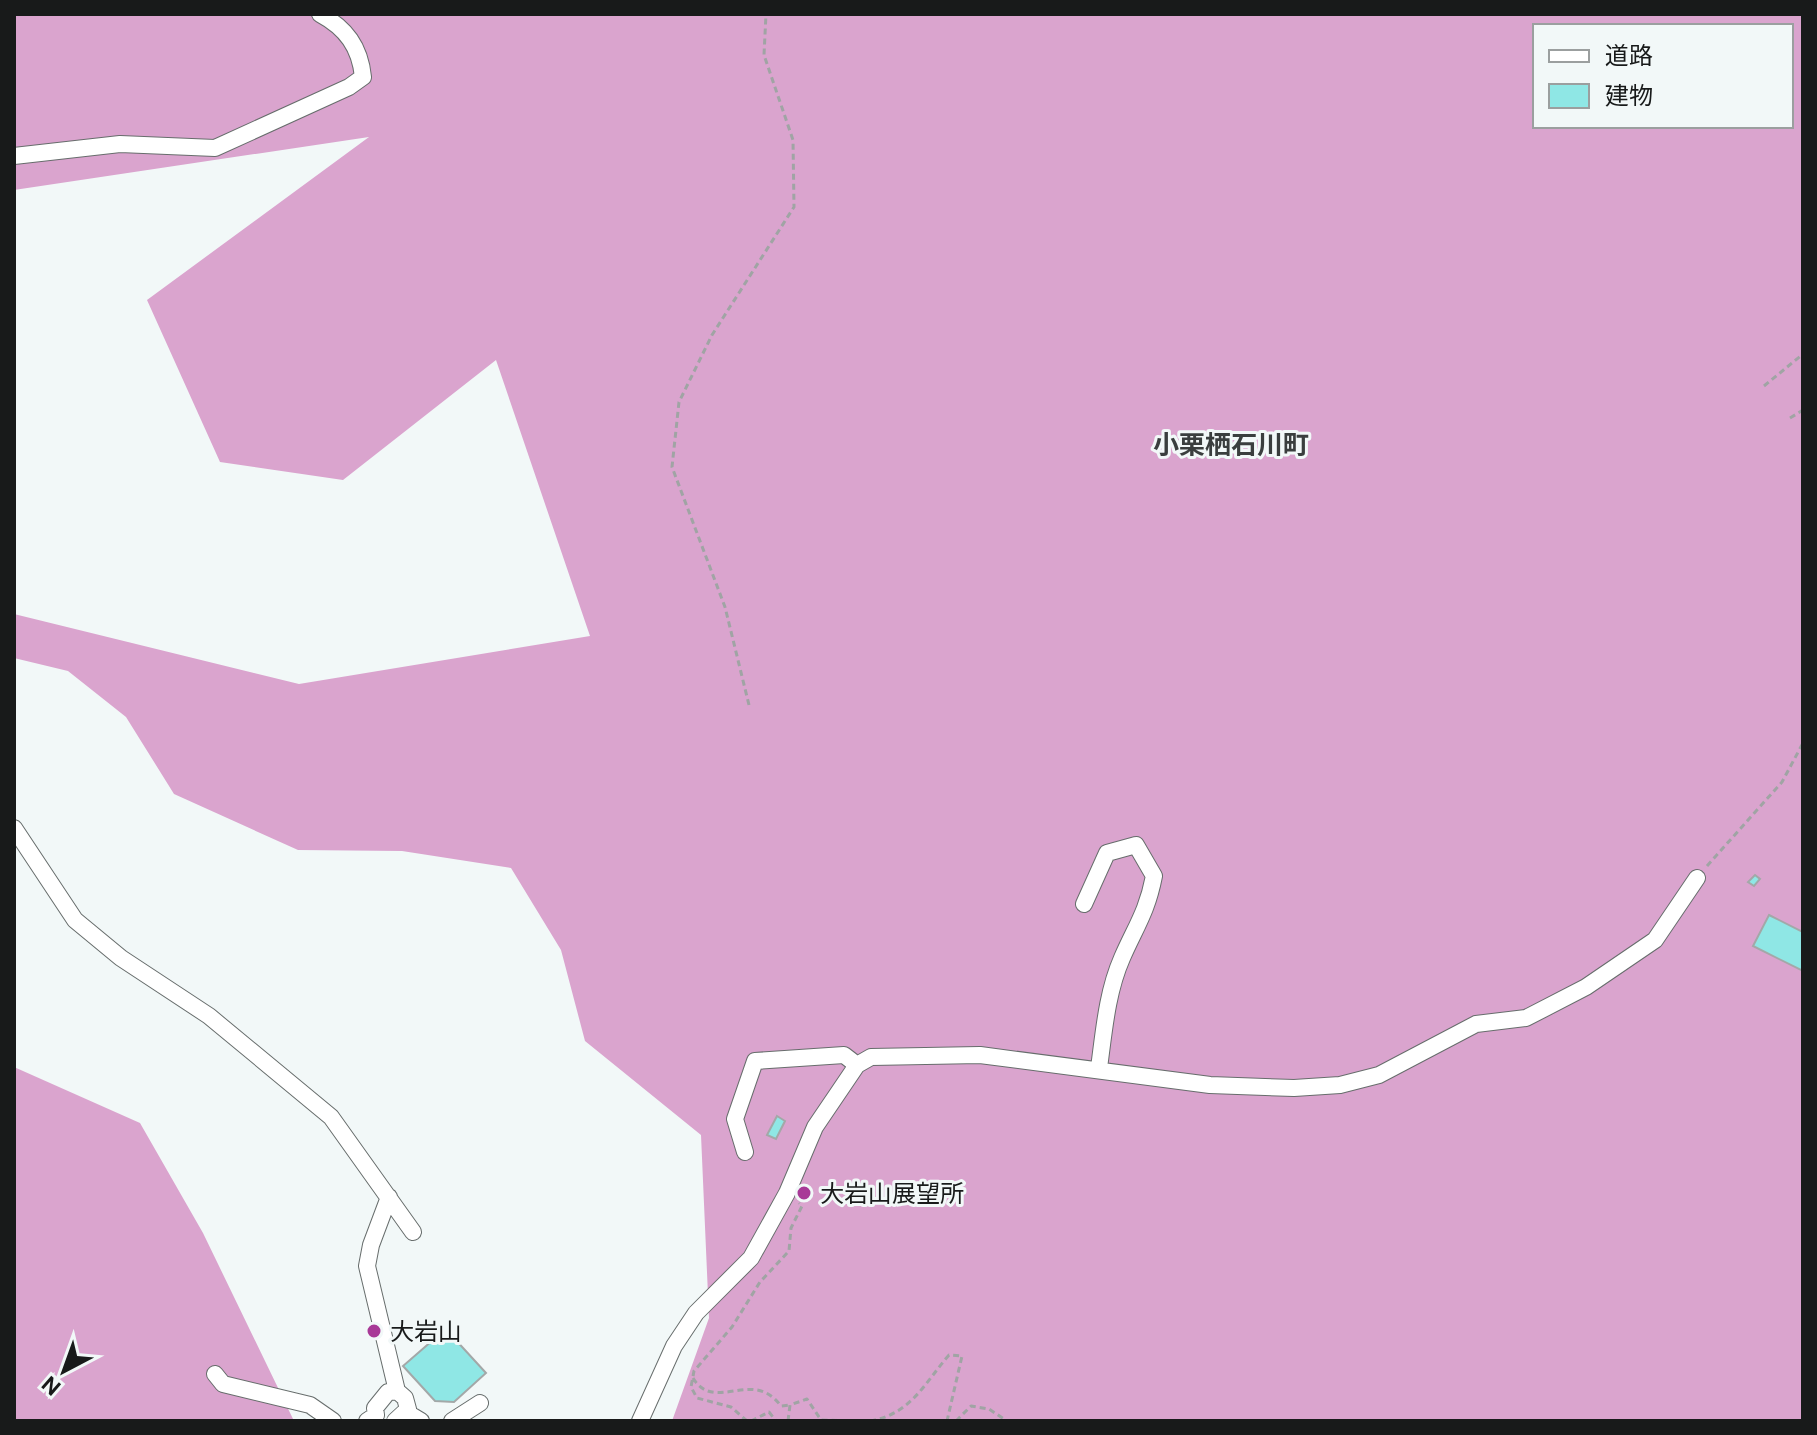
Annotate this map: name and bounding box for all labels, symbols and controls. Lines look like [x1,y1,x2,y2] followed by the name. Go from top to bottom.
[1533,24,1793,128] legend
[1605,40,1653,71] text: 道路
[1605,80,1653,111] text: 建物
[1153,428,1309,462] district label: 小栗栖石川町
[820,1178,964,1209] place label: 大岩山展望所
[795,1184,813,1202] marker: 大岩山展望所
[390,1316,462,1347] place label: 大岩山
[365,1322,383,1340] marker: 大岩山
[24,1331,104,1411] north arrow
[36,1370,67,1402] text: N

